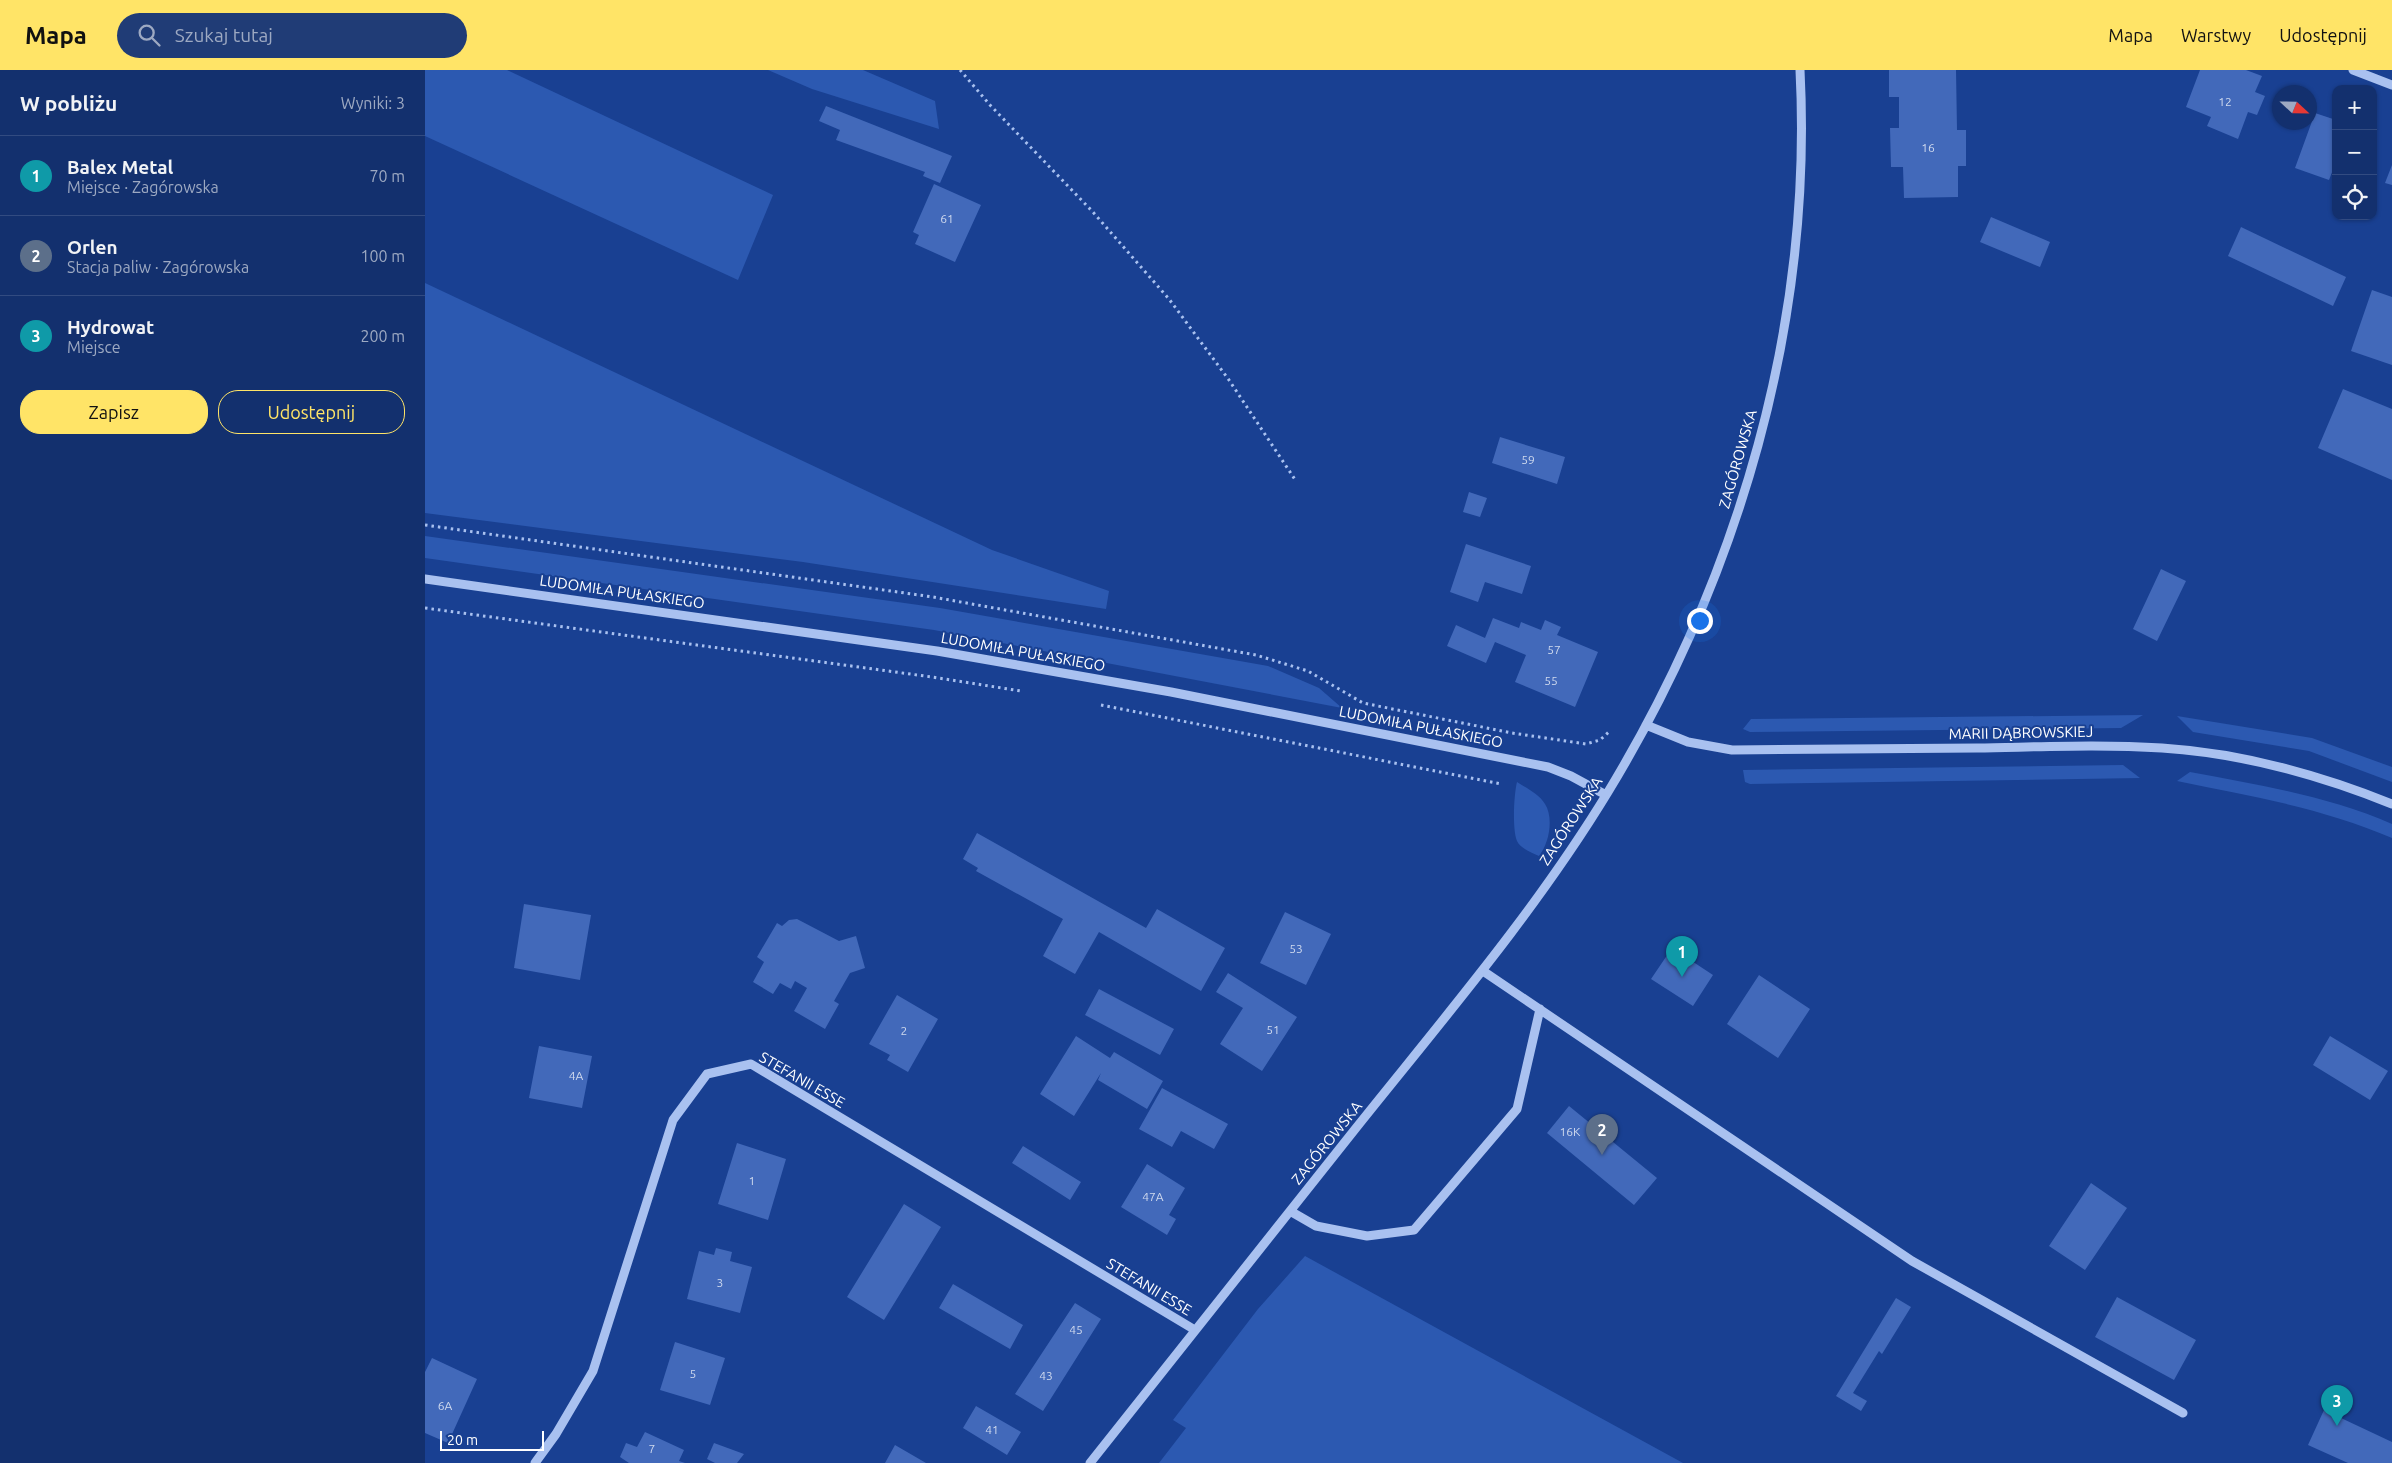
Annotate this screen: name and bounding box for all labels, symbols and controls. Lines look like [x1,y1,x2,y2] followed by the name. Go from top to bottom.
[117,13,467,58] search box
[135,21,163,49] icon: search
[25,22,87,49] text: Mapa
[175,24,273,46] text: Szukaj tutaj
[2108,25,2153,45] text: Mapa
[2181,25,2251,45] text: Warstwy
[2279,25,2367,45] text: Udostępnij
[2272,85,2317,130] north arrow
[2332,85,2377,220] map controls
[2332,85,2377,130] button: +
[20,91,117,115] text: W pobliżu
[341,94,405,112] text: Wyniki: 3
[2218,95,2232,108] house number: 12
[2332,130,2377,175] button: −
[1921,141,1935,154] house number: 16
[67,156,173,178] text: Balex Metal
[31,167,41,185] text: 1
[369,167,405,185] text: 70 m
[2332,175,2377,220] button: locate
[67,178,219,196] text: Miejsce · Zagórowska
[940,212,954,225] house number: 61
[67,236,118,258] text: Orlen
[31,247,41,265] text: 2
[360,247,405,265] text: 100 m
[67,258,249,276] text: Stacja paliw · Zagórowska
[67,316,154,338] text: Hydrowat
[31,327,41,345] text: 3
[360,327,405,345] text: 200 m
[67,338,121,356] text: Miejsce
[20,390,208,434] button: Zapisz
[218,390,405,434] button: Udostępnij
[1715,407,1760,510] street label: ZAGÓROWSKA
[1521,453,1535,466] house number: 59
[538,572,706,612] street label: LUDOMIŁA PUŁASKIEGO
[1687,608,1713,634] your location
[940,629,1107,674] street label: LUDOMIŁA PUŁASKIEGO
[1547,643,1561,656] house number: 57
[1544,674,1558,687] house number: 55
[1338,702,1504,751] street label: LUDOMIŁA PUŁASKIEGO
[1949,723,2093,742] street label: MARII DĄBROWSKIEJ
[1536,773,1606,868] street label: ZAGÓROWSKA
[1666,936,1698,977] pin: 1
[1289,942,1303,955] house number: 53
[1266,1023,1280,1036] house number: 51
[901,1024,907,1037] house number: 2
[756,1048,848,1111] street label: STEFANII ESSE
[569,1069,583,1082] house number: 4A
[1288,1098,1365,1188] street label: ZAGÓROWSKA
[1586,1114,1618,1155] pin: 2
[1560,1125,1581,1138] house number: 16K
[749,1174,755,1187] house number: 1
[1142,1190,1164,1203] house number: 47A
[1104,1255,1195,1319] street label: STEFANII ESSE
[717,1276,723,1289] house number: 3
[1069,1323,1083,1336] house number: 45
[690,1367,696,1380] house number: 5
[1039,1369,1053,1382] house number: 43
[2321,1385,2353,1426] pin: 3
[438,1399,452,1412] house number: 6A
[985,1423,999,1436] house number: 41
[440,1428,544,1451] scale bar
[447,1432,478,1448] text: 20 m
[649,1442,655,1455] house number: 7

